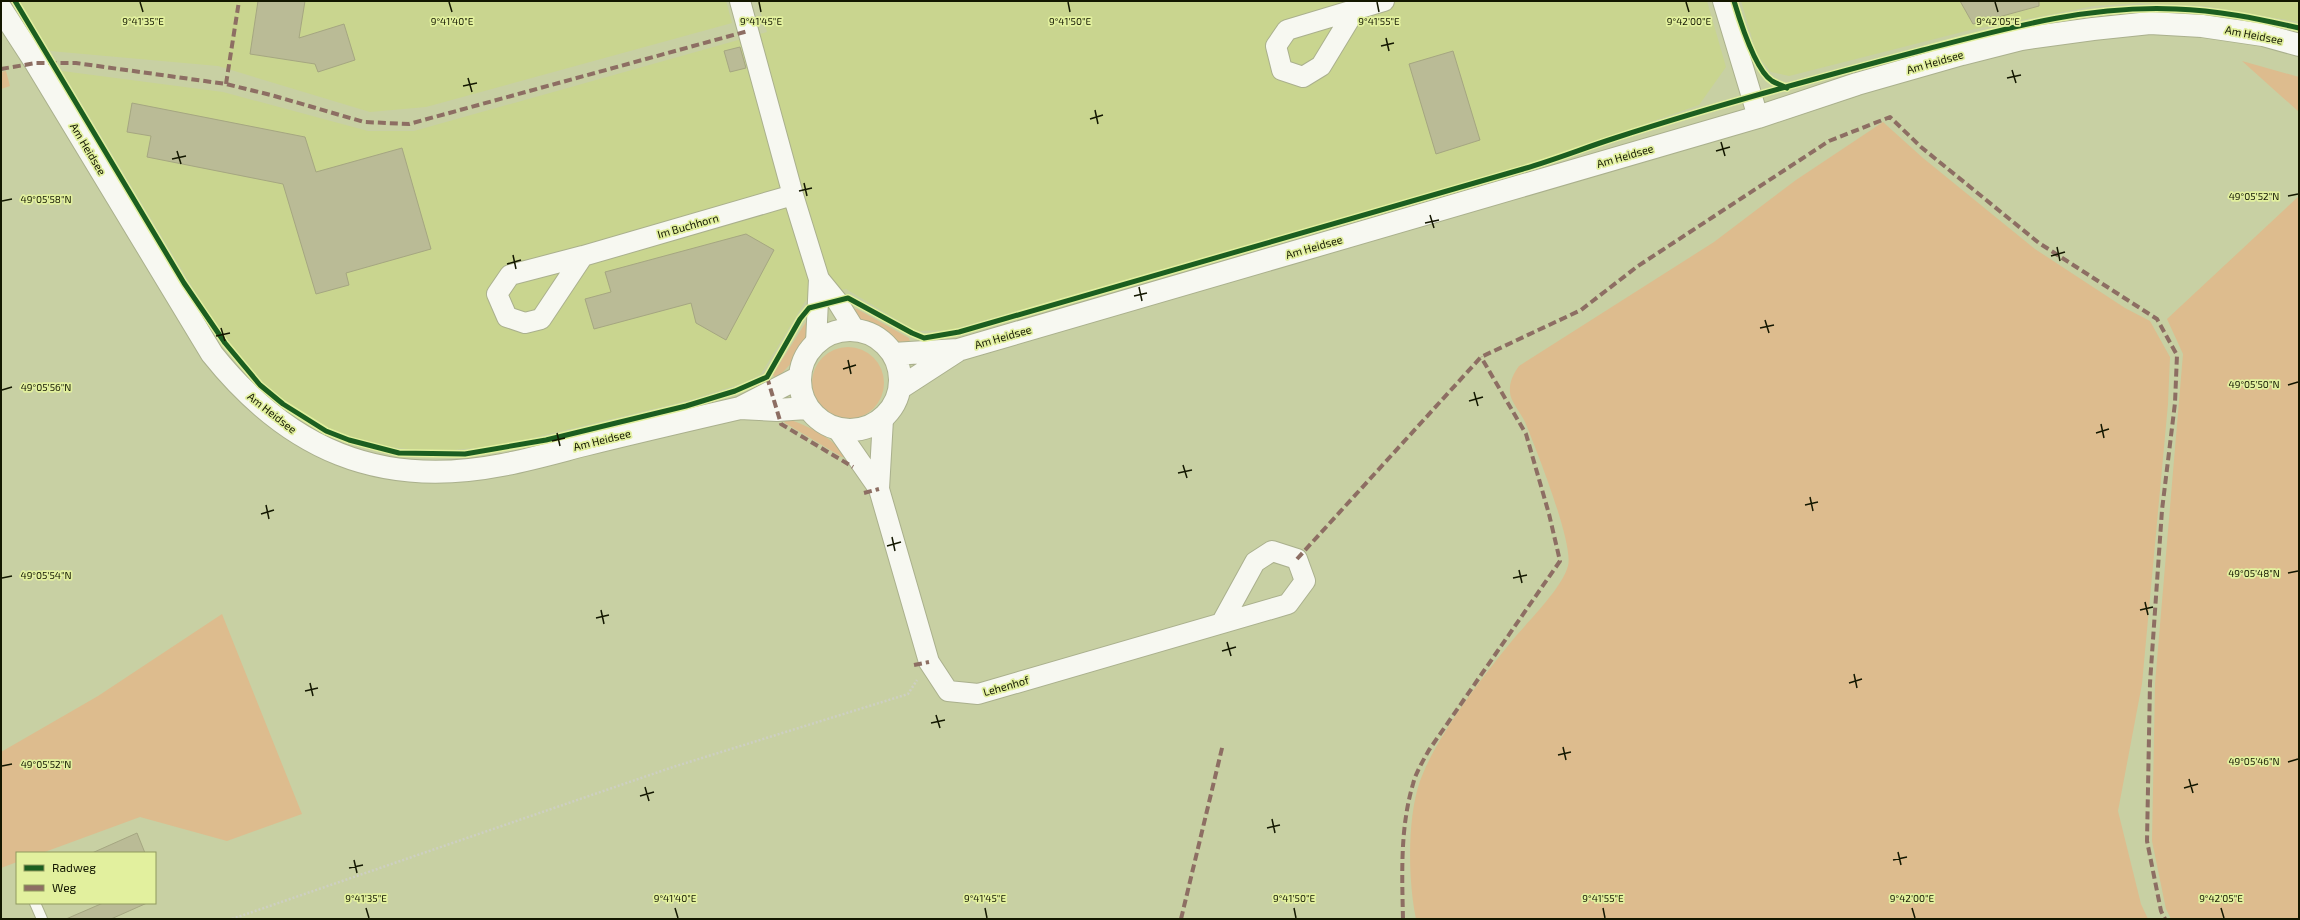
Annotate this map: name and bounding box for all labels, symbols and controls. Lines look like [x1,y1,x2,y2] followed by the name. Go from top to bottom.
[122,15,164,27] text: 9°41'35"E
[431,15,474,27] text: 9°41'40"E
[740,15,782,27] text: 9°41'45"E
[1049,15,1091,27] text: 9°41'50"E
[1358,15,1400,27] text: 9°41'55"E
[1667,15,1712,27] text: 9°42'00"E
[1976,15,2020,27] text: 9°42'05"E
[2224,23,2284,46] street label: Am Heidsee
[1905,47,1965,76] street label: Am Heidsee
[68,120,109,177] street label: Am Heidsee
[1595,141,1655,170] street label: Am Heidsee
[2229,190,2279,202] text: 49°05'52"N
[21,193,72,205] text: 49°05'58"N
[656,211,720,240] street label: Im Buchhorn
[1284,232,1344,261] street label: Am Heidsee
[973,322,1033,351] street label: Am Heidsee
[2229,378,2279,390] text: 49°05'50"N
[21,381,71,393] text: 49°05'56"N
[245,389,299,436] street label: Am Heidsee
[572,426,632,453] street label: Am Heidsee
[2228,567,2280,579] text: 49°05'48"N
[20,569,72,581] text: 49°05'54"N
[981,673,1031,698] street label: Lehenhof
[2228,755,2280,767] text: 49°05'46"N
[21,758,71,770] text: 49°05'52"N
[16,852,156,904] legend
[52,860,96,874] text: Radweg
[52,880,77,894] text: Weg
[345,892,387,904] text: 9°41'35"E
[654,892,697,904] text: 9°41'40"E
[964,892,1006,904] text: 9°41'45"E
[1273,892,1315,904] text: 9°41'50"E
[1582,892,1624,904] text: 9°41'55"E
[1890,892,1935,904] text: 9°42'00"E
[2199,892,2243,904] text: 9°42'05"E

